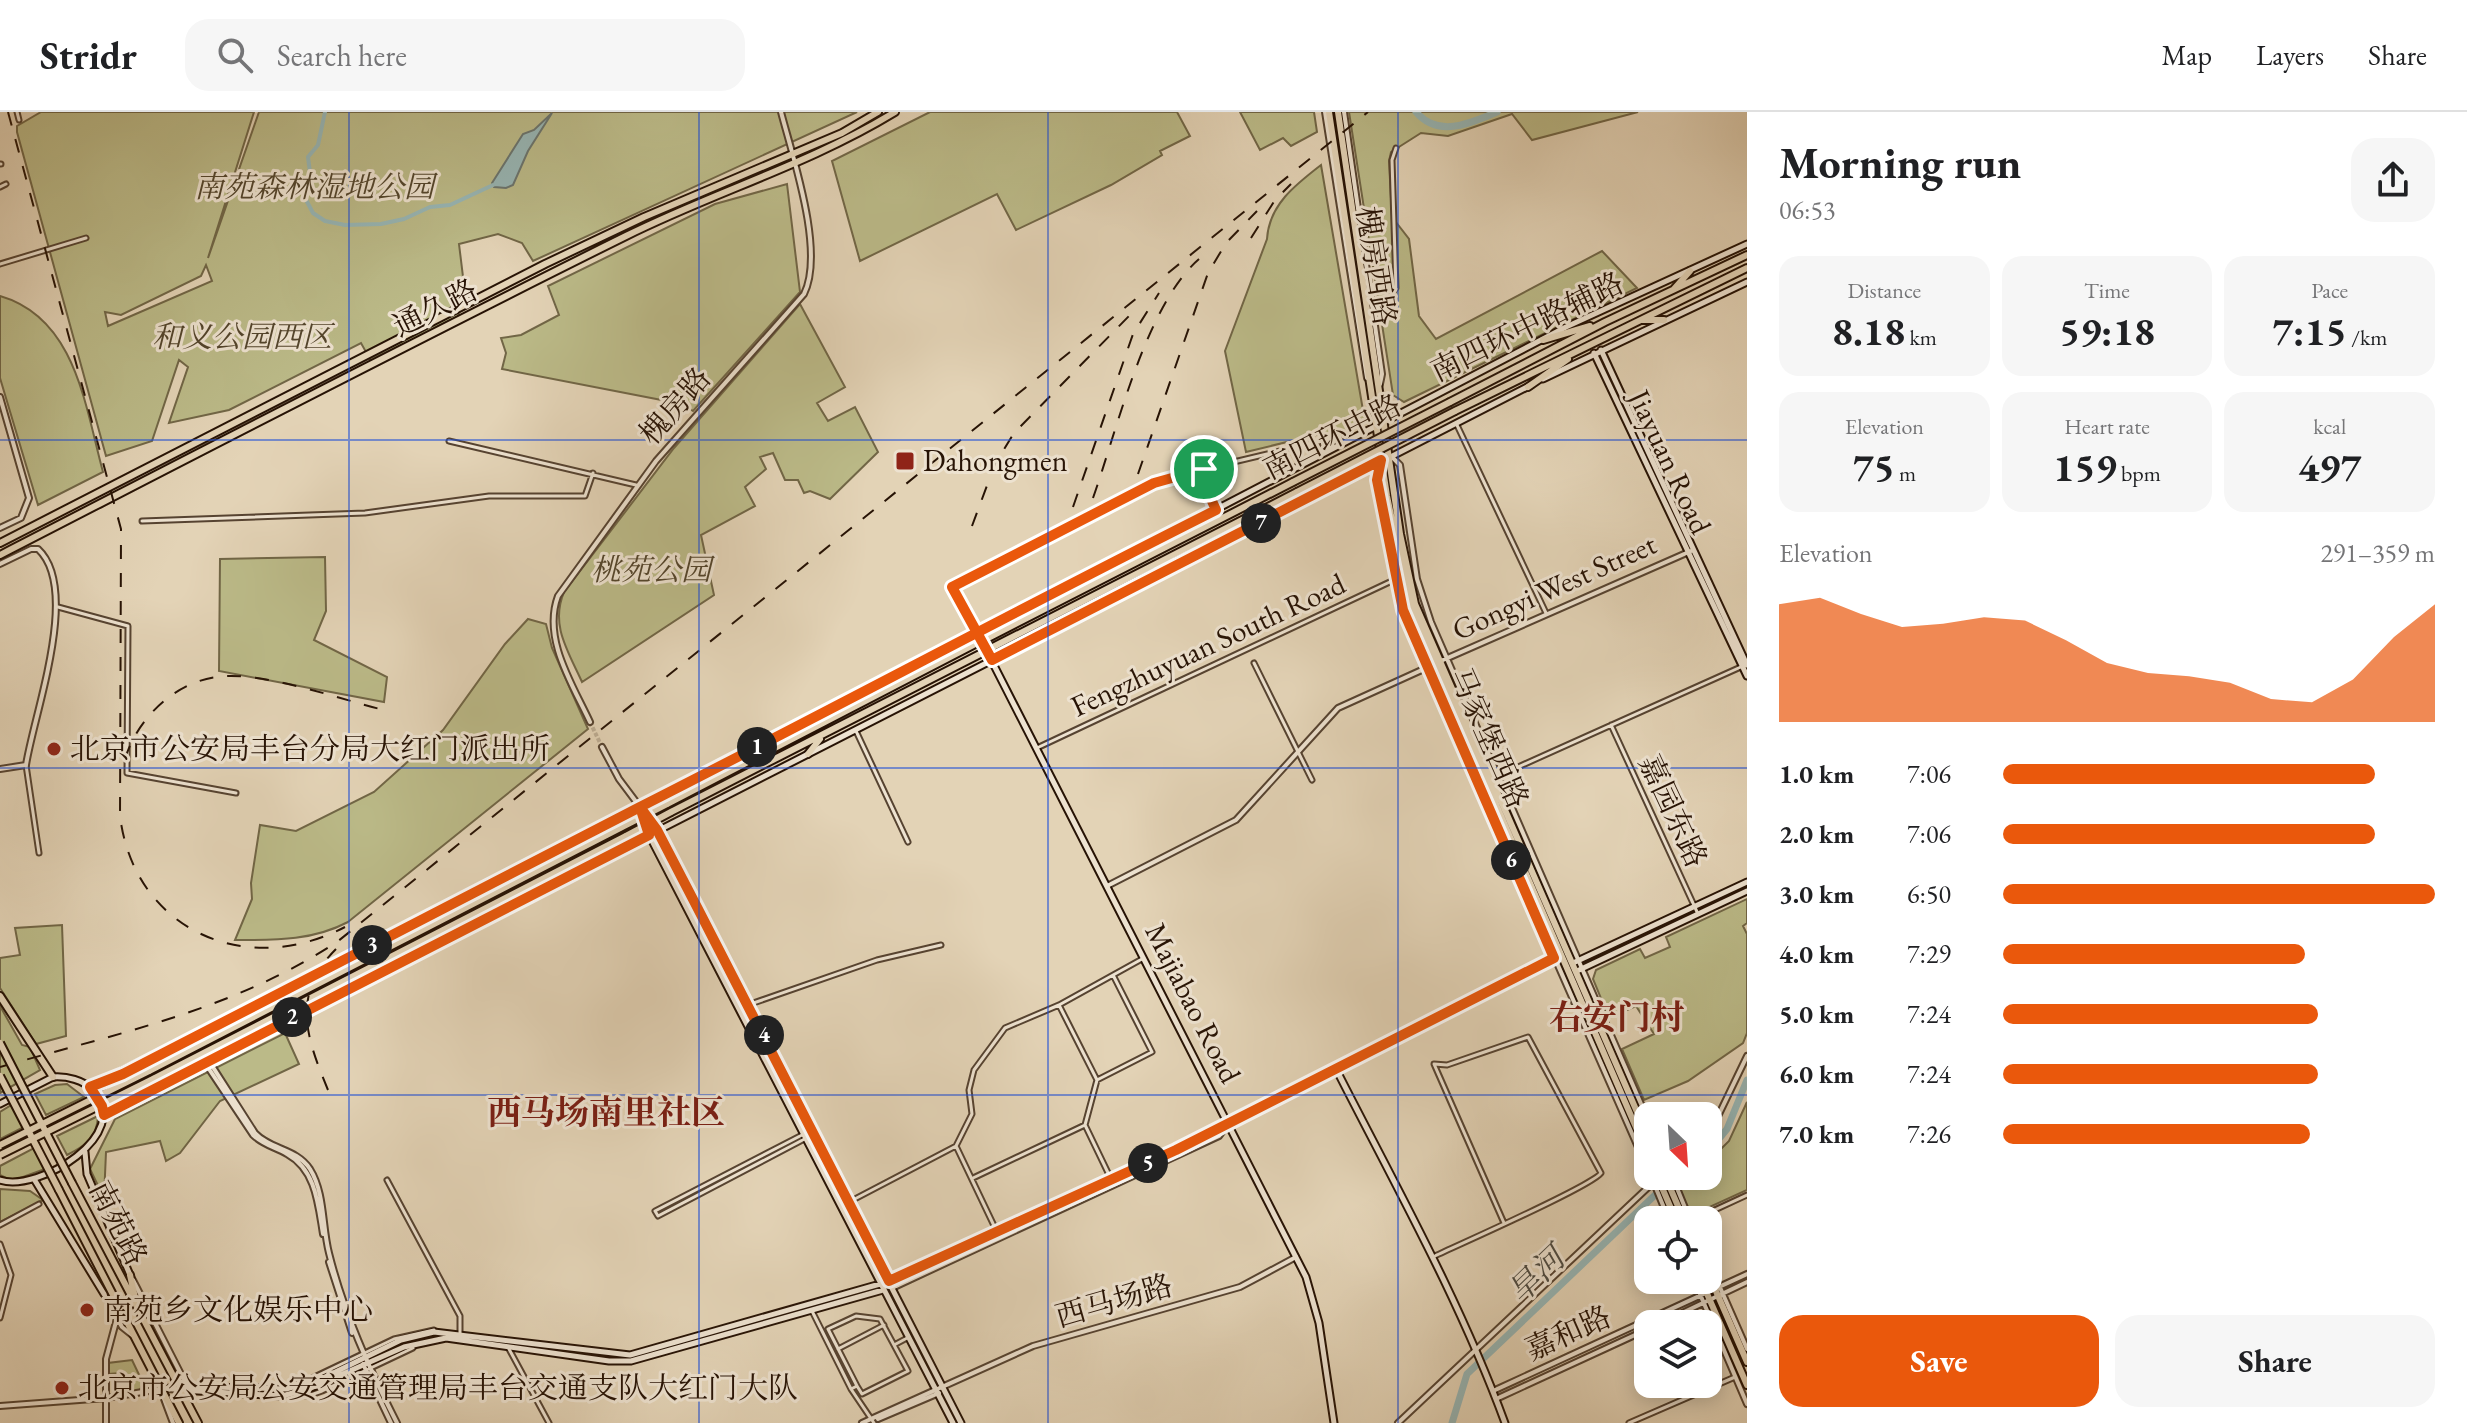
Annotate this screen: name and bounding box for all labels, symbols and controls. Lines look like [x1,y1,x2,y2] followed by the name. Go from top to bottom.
[185,19,745,91] search box
[40,31,137,80] text: Stridr
[213,33,257,77] icon: search
[277,36,407,75] text: Search here
[2162,37,2212,73] text: Map
[2256,37,2324,73] text: Layers
[2368,37,2427,73] text: Share
[1779,134,2021,191] text: Morning run
[2351,138,2435,222] button: share
[194,167,438,206] park label: 南苑森林湿地公园
[1779,193,1835,227] text: 06:53
[1348,204,1405,328] street label: 槐房西路
[1424,263,1630,390] street label: 南四环中路辅路
[386,270,484,345] street label: 通久路
[1848,276,1921,305] text: Distance
[2084,276,2130,305] text: Time
[2311,276,2348,305] text: Pace
[1832,305,1905,357] text: 8.18
[2059,305,2155,357] text: 59:18
[2272,305,2347,357] text: 7:15
[152,317,336,356] park label: 和义公园西区
[1905,323,1937,352] text: km
[2347,323,2387,352] text: /km
[630,359,719,452] street label: 槐房路
[1619,381,1721,541] street label: Jiayuan Road
[1256,385,1407,488] street label: 南四环中路
[1845,412,1924,441] text: Elevation
[2064,412,2150,441] text: Heart rate
[2313,412,2346,441] text: kcal
[1170,435,1238,503] pin
[923,441,1068,480] place label: Dahongmen
[1852,441,1895,493] text: 75
[2053,441,2117,493] text: 159
[2298,441,2361,493] text: 497
[1182,447,1226,491] icon: arrive
[894,450,916,472] marker: Dahongmen
[1895,459,1916,488] text: m
[2117,459,2161,488] text: bpm
[1241,503,1281,543] pin: 7
[1255,508,1267,537] text: 7
[1446,524,1662,649] street label: Gongyi West Street
[1779,536,1873,570] text: Elevation
[2320,536,2435,570] text: 291–359 m
[591,550,715,589] park label: 桃苑公园
[1064,563,1352,725] street label: Fengzhuyuan South Road
[1441,661,1538,814] street label: 马家堡西路
[737,727,777,767] pin: 1
[70,729,550,768] place label: 北京市公安局丰台分局大红门派出所
[751,732,763,761] text: 1
[45,740,63,758] marker: 北京市公安局丰台分局大红门派出所
[1630,748,1716,873] street label: 嘉园东路
[1779,757,1854,791] text: 1.0 km
[1907,757,1951,791] text: 7:06
[1779,817,1854,851] text: 2.0 km
[1907,817,1951,851] text: 7:06
[1491,840,1531,880] pin: 6
[1505,845,1517,874] text: 6
[1779,877,1854,911] text: 3.0 km
[1907,877,1951,911] text: 6:50
[1136,916,1251,1090] street label: Majiabao Road
[352,925,392,965] pin: 3
[366,930,378,959] text: 3
[1779,937,1854,971] text: 4.0 km
[1907,937,1951,971] text: 7:29
[1549,995,1685,1039] district label: 右安门村
[272,997,312,1037] pin: 2
[1779,997,1854,1031] text: 5.0 km
[1907,997,1951,1031] text: 7:24
[286,1002,298,1031] text: 2
[744,1015,784,1055] pin: 4
[758,1020,770,1049] text: 4
[1779,1057,1854,1091] text: 6.0 km
[1907,1057,1951,1091] text: 7:24
[487,1090,725,1134] district label: 西马场南里社区
[1634,1102,1722,1190] north arrow
[1634,1102,1722,1398] map controls
[1779,1117,1854,1151] text: 7.0 km
[1907,1117,1951,1151] text: 7:26
[1128,1143,1168,1183] pin: 5
[1142,1148,1154,1177] text: 5
[81,1174,156,1272] street label: 南苑路
[1634,1206,1722,1294] button: locate
[1498,1234,1577,1312] water label: 旱河
[1051,1265,1177,1336] street label: 西马场路
[103,1290,373,1329] place label: 南苑乡文化娱乐中心
[1519,1296,1617,1369] street label: 嘉和路
[78,1301,96,1319] marker: 南苑乡文化娱乐中心
[1634,1310,1722,1398] button: layers
[1779,1315,2099,1407] button: Save
[2115,1315,2435,1407] button: Share
[78,1368,798,1407] place label: 北京市公安局公安交通管理局丰台交通支队大红门大队
[53,1379,71,1397] marker: 北京市公安局公安交通管理局丰台交通支队大红门大队

